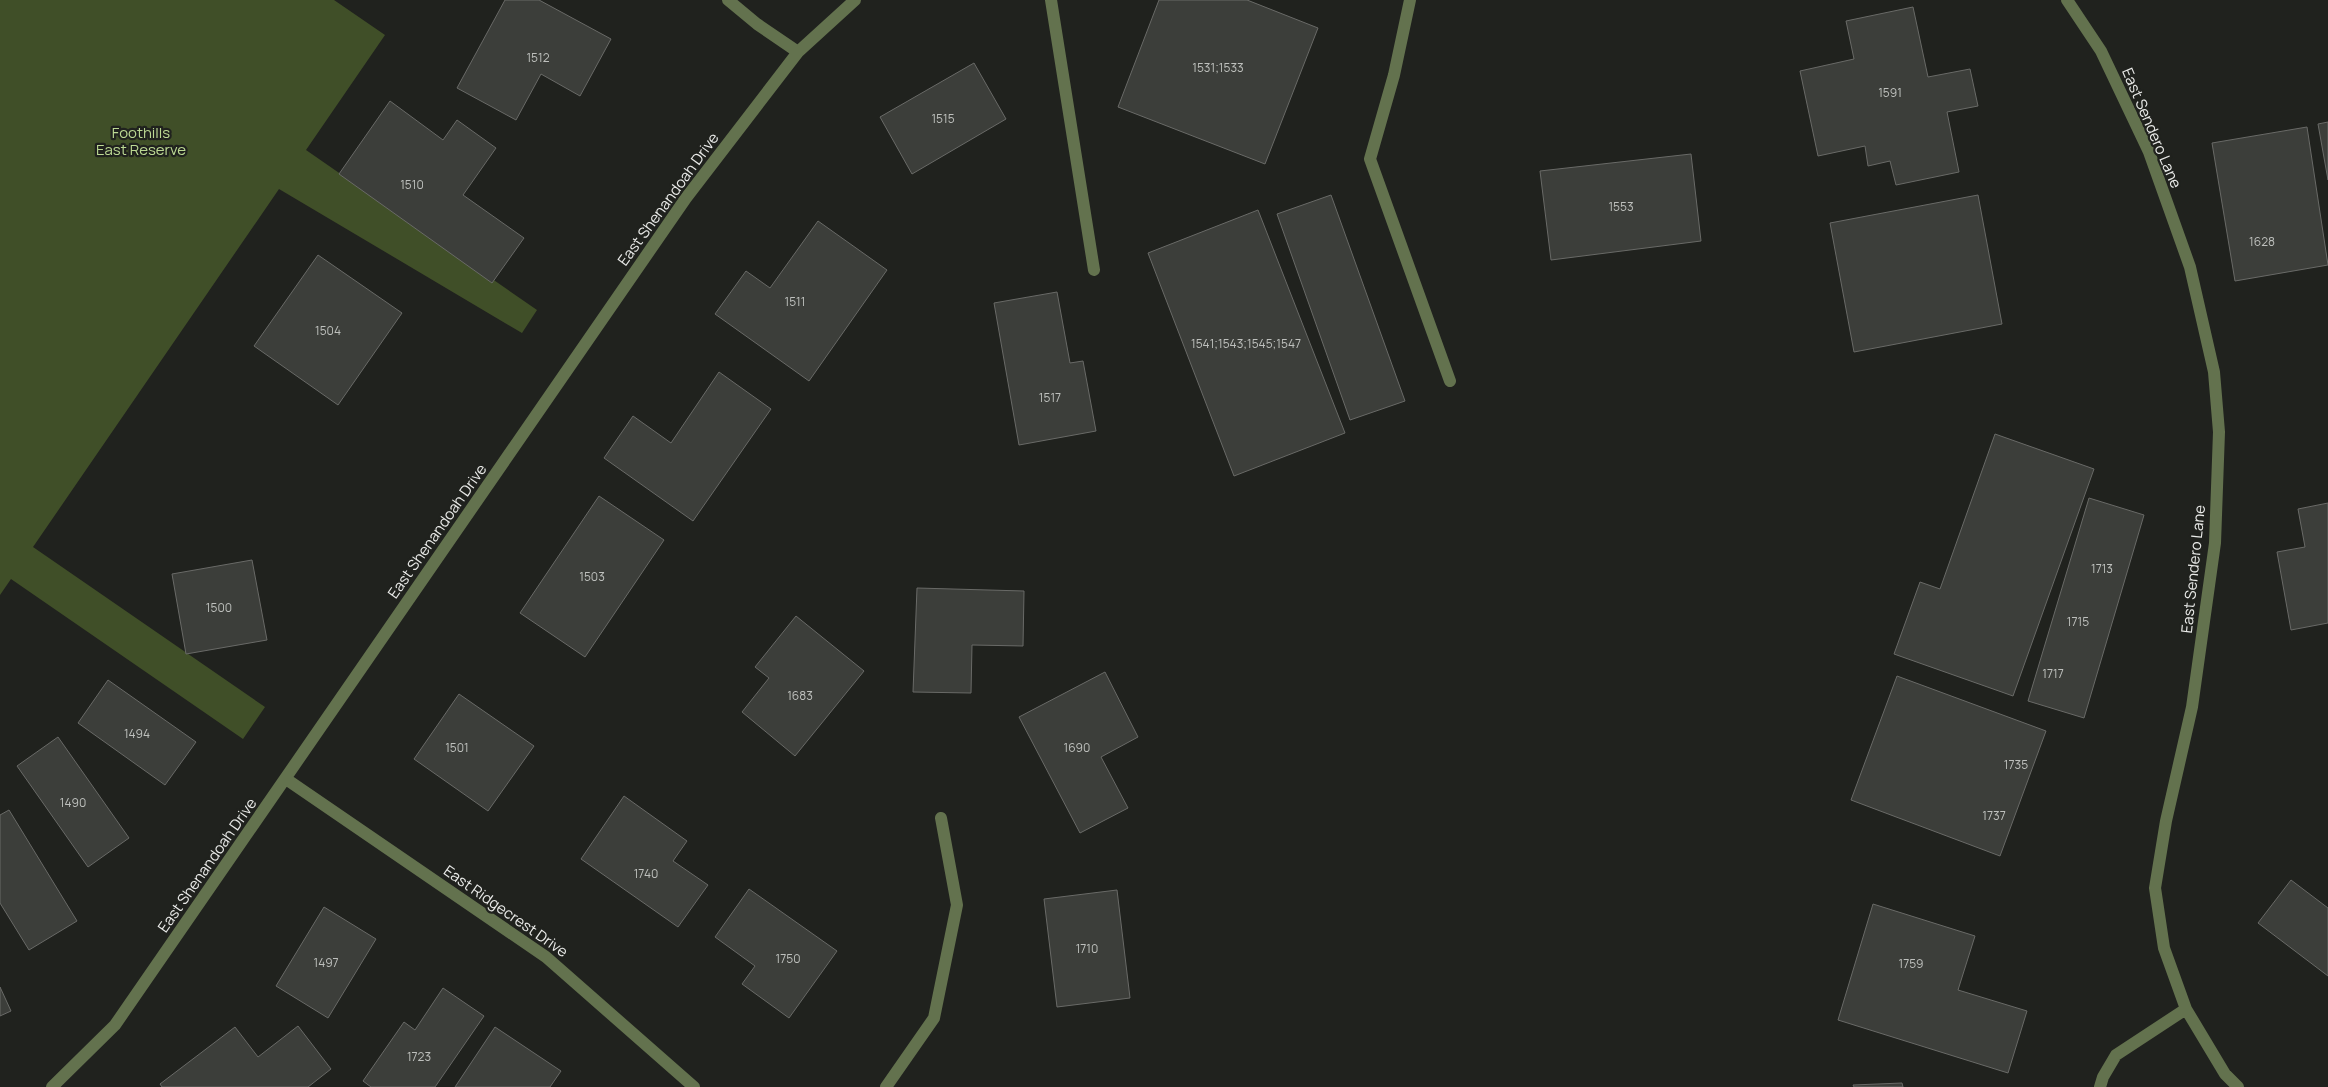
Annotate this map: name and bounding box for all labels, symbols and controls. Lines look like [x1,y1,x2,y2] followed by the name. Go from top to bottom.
[526,49,550,66] house number: 1512
[1192,59,1244,76] house number: 1531;1533
[2117,65,2187,192] street label: East Sendero Lane
[1878,84,1902,101] house number: 1591
[931,110,955,127] house number: 1515
[96,122,186,160] park label: Foothills East Reserve
[613,128,724,270] street label: East Shenandoah Drive
[400,176,424,193] house number: 1510
[1608,198,1634,215] house number: 1553
[2249,233,2275,250] house number: 1628
[785,293,805,310] house number: 1511
[315,322,341,339] house number: 1504
[1191,335,1301,352] house number: 1541;1543;1545;1547
[1039,389,1061,406] house number: 1517
[383,459,492,602] street label: East Shenandoah Drive
[2176,504,2210,634] street label: East Sendero Lane
[2091,560,2113,577] house number: 1713
[579,568,605,585] house number: 1503
[206,599,232,616] house number: 1500
[2067,613,2089,630] house number: 1715
[2042,665,2064,682] house number: 1717
[787,687,813,704] house number: 1683
[124,725,150,742] house number: 1494
[445,739,469,756] house number: 1501
[1064,739,1090,756] house number: 1690
[2004,756,2028,773] house number: 1735
[153,793,262,936] street label: East Shenandoah Drive
[60,794,86,811] house number: 1490
[1982,807,2006,824] house number: 1737
[440,860,573,962] street label: East Ridgecrest Drive
[634,865,658,882] house number: 1740
[1076,940,1098,957] house number: 1710
[776,950,800,967] house number: 1750
[314,954,338,971] house number: 1497
[1898,955,1924,972] house number: 1759
[407,1048,431,1065] house number: 1723

